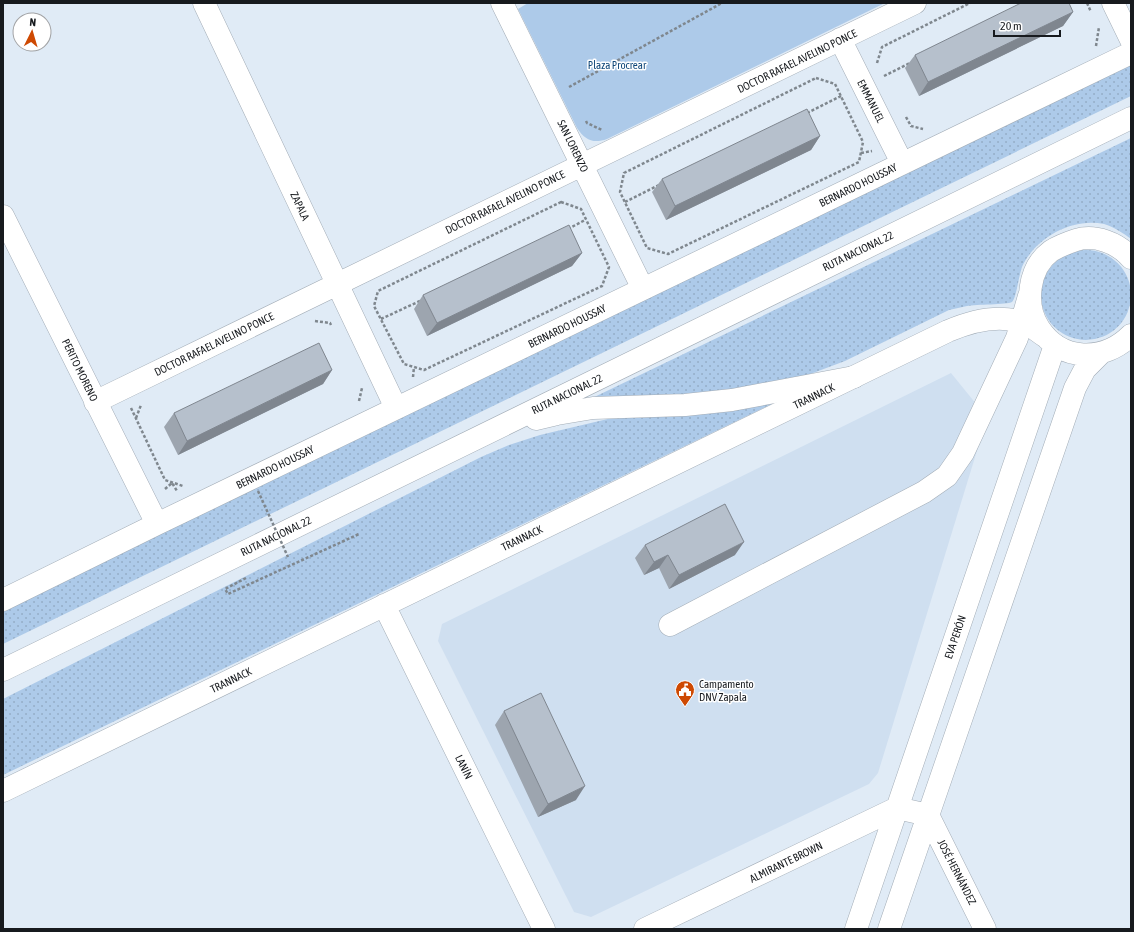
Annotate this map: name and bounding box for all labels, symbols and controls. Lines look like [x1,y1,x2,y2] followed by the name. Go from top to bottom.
[12,12,52,52] north arrow
[994,12,1060,38] scale bar
[29,16,37,28] text: N
[1000,19,1022,33] text: 20 m
[735,27,859,95] street label: DOCTOR RAFAEL AVELINO PONCE
[588,59,647,71] park label: Plaza Procrear
[855,77,887,125] street label: EMMANUEL
[555,118,591,174] street label: SAN LORENZO
[817,161,899,209] street label: BERNARDO HOUSSAY
[443,168,567,236] street label: DOCTOR RAFAEL AVELINO PONCE
[288,190,312,223] street label: ZAPALA
[821,229,895,273] street label: RUTA NACIONAL 22
[526,302,608,350] street label: BERNARDO HOUSSAY
[152,310,276,378] street label: DOCTOR RAFAEL AVELINO PONCE
[60,337,100,403] street label: PERITO MORENO
[530,372,604,416] street label: RUTA NACIONAL 22
[791,381,837,411] street label: TRANNACK
[234,443,316,491] street label: BERNARDO HOUSSAY
[239,514,313,558] street label: RUTA NACIONAL 22
[499,523,545,553] street label: TRANNACK
[942,614,968,660] street label: EVA PERÓN
[208,665,254,695] street label: TRANNACK
[699,678,754,703] place label: Campamento DNV Zapala
[674,679,696,707] public building icon: Campamento DNV Zapala
[453,753,475,781] street label: LANÍN
[935,837,979,907] street label: JOSÉ HERNÁNDEZ
[748,839,824,885] street label: ALMIRANTE BROWN

